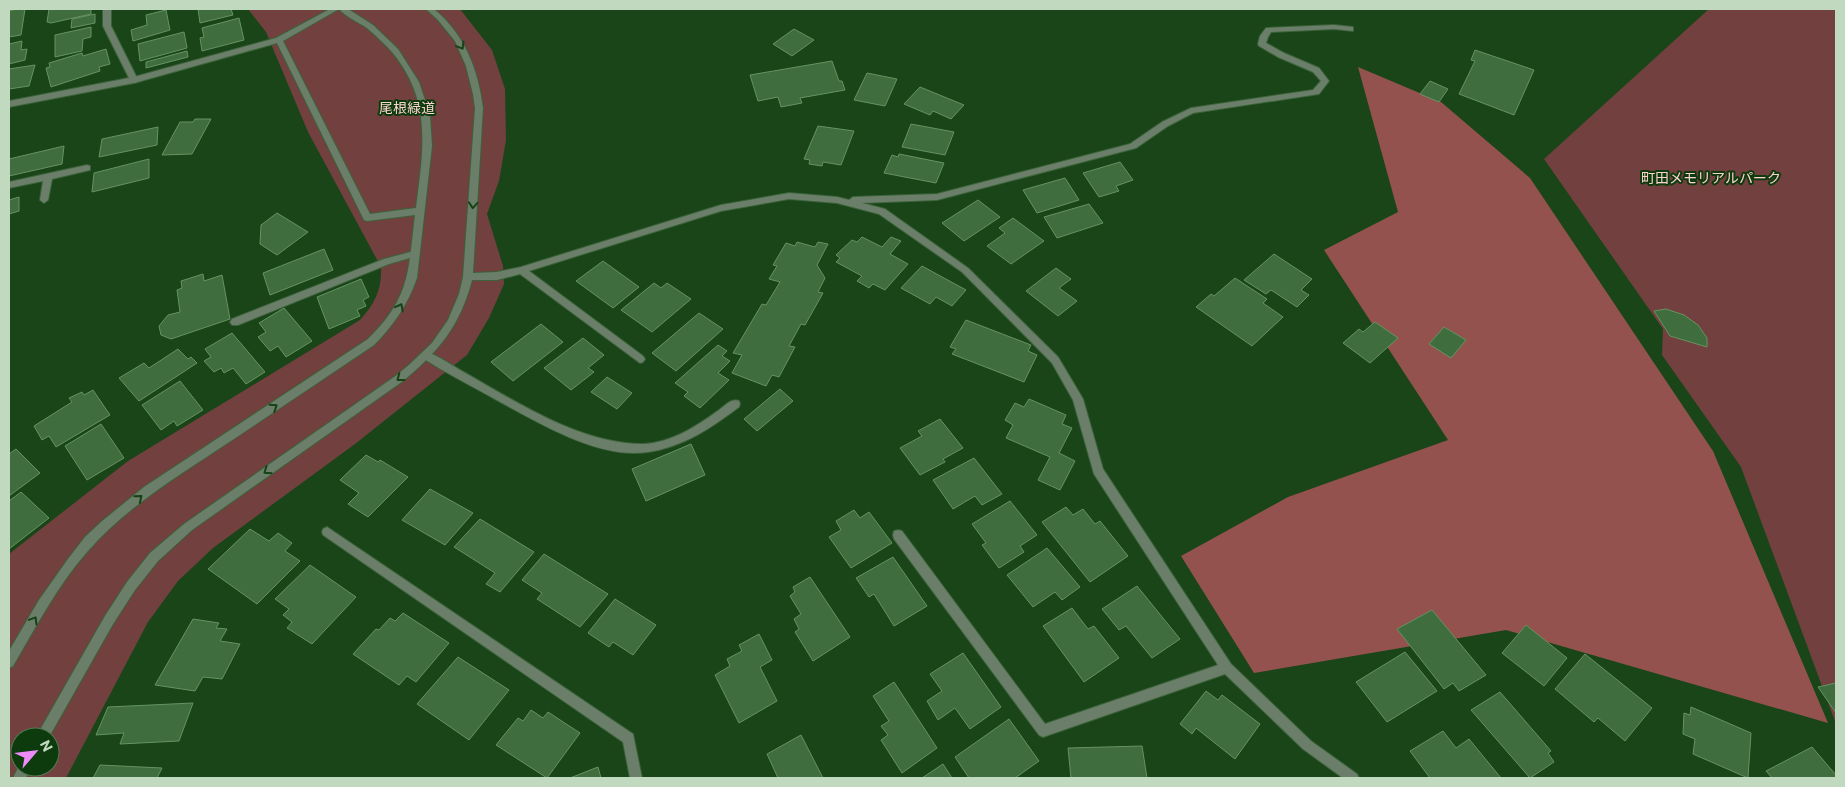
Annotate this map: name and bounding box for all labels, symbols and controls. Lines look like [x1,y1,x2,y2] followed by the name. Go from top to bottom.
[455,40,465,49] one-way arrow
[379,99,435,116] park label: 尾根緑道
[1641,169,1781,186] park label: 町田メモリアルパーク
[467,201,478,209] one-way arrow
[394,304,404,313] one-way arrow
[397,372,406,380] one-way arrow
[268,404,277,413] one-way arrow
[263,465,273,474] one-way arrow
[133,495,142,503] one-way arrow
[27,616,37,625] one-way arrow
[10,727,60,777] north arrow
[37,737,57,754] text: N

